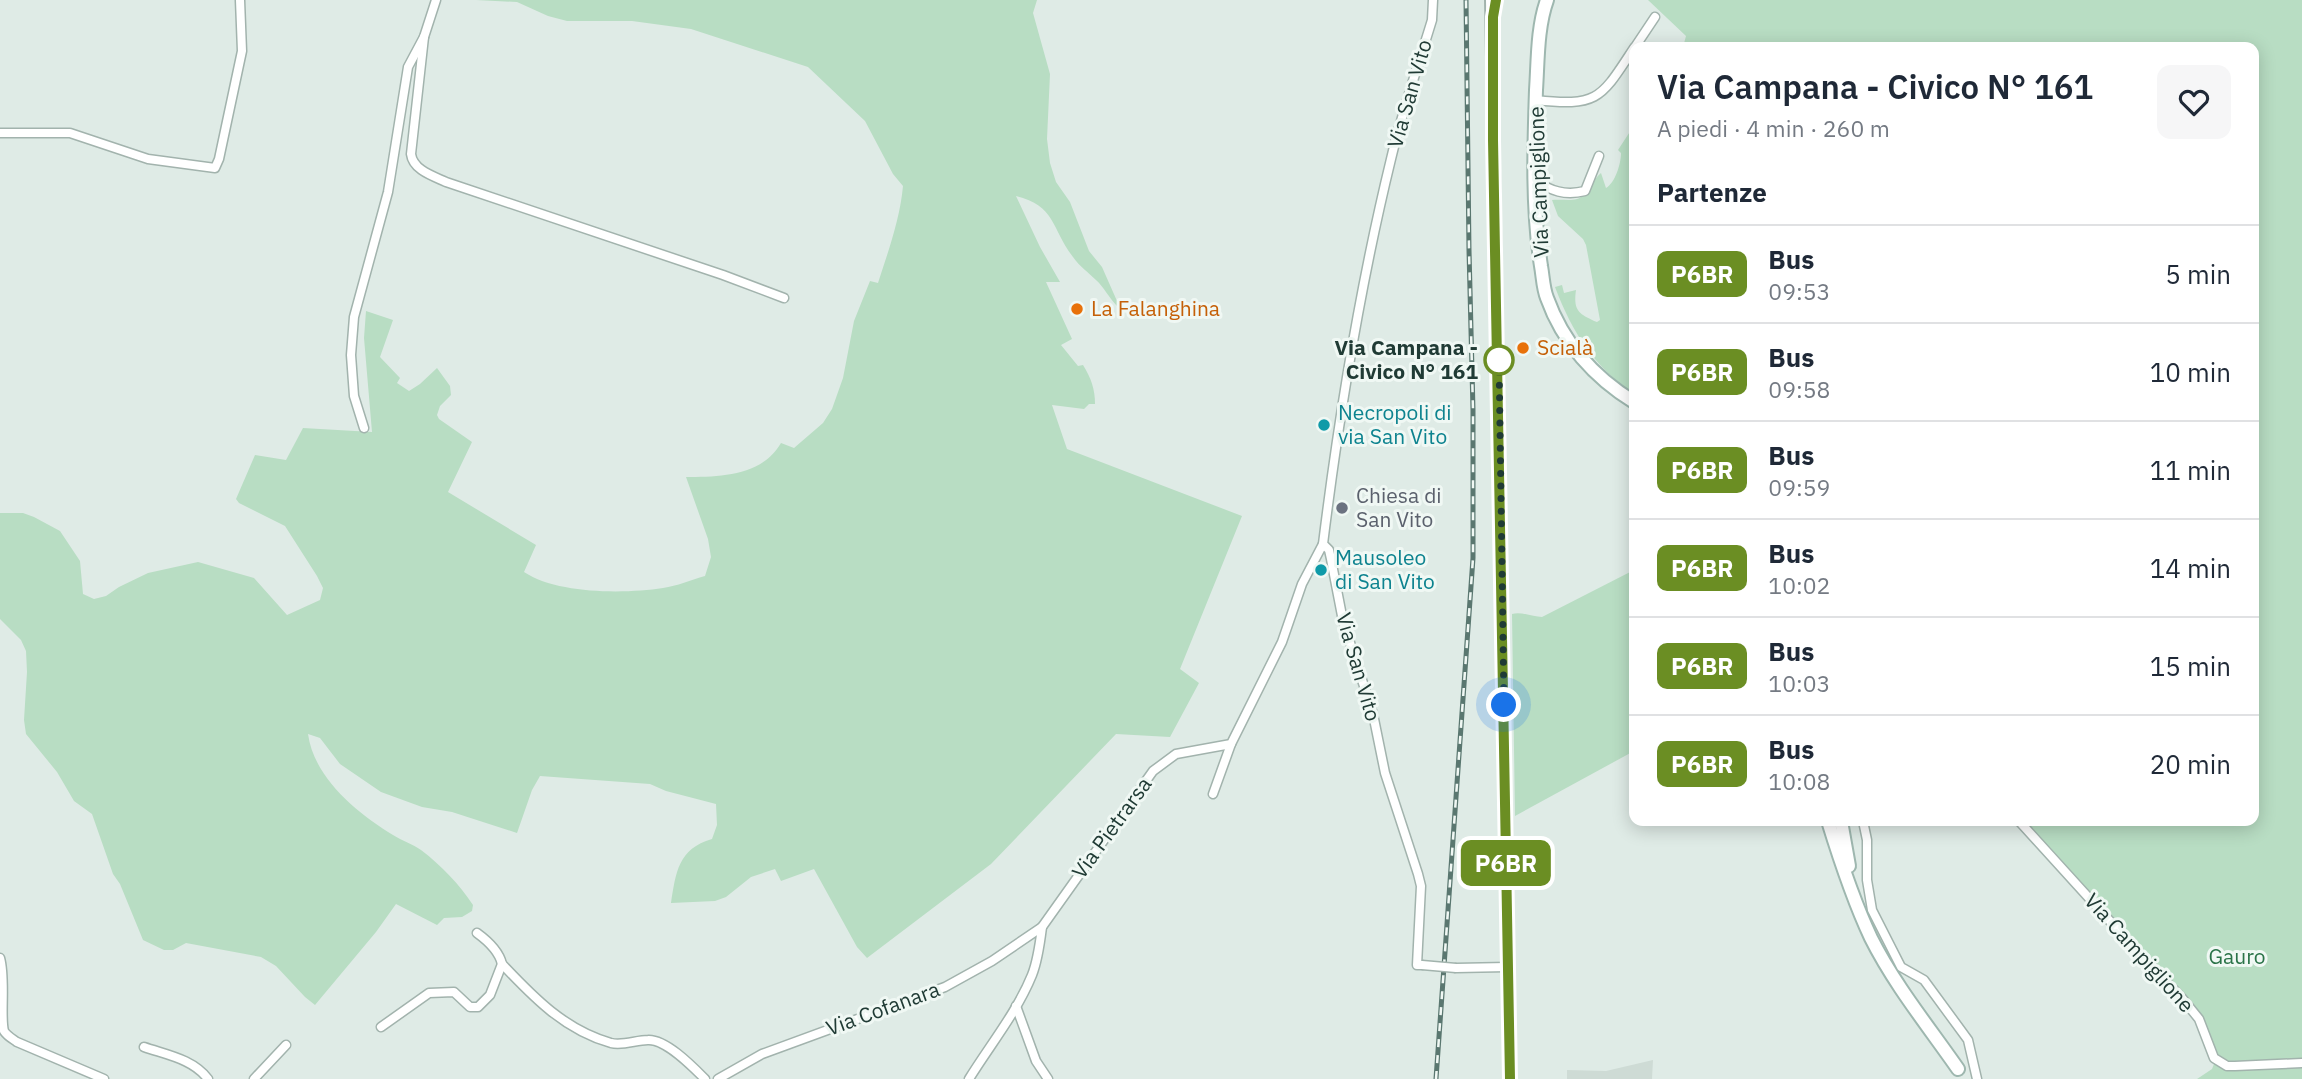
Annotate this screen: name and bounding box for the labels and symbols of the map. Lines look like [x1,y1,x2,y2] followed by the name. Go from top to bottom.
[1380,36,1438,151] street label: Via San Vito
[1521,106,1555,258] street label: Via Campiglione
[1091,294,1220,322] place label: La Falanghina
[1069,301,1085,317] marker: La Falanghina
[1334,333,1478,385] place label: Via Campana - Civico N° 161
[1537,333,1593,361] place label: Scialà
[1515,340,1531,356] marker: Scialà
[1484,345,1514,375] marker: Via Campana - Civico N° 161
[1338,398,1452,450] place label: Necropoli di via San Vito
[1316,417,1332,433] marker: Necropoli di via San Vito
[1356,481,1442,533] place label: Chiesa di San Vito
[1334,500,1350,516] marker: Chiesa di San Vito
[1335,543,1435,595] place label: Mausoleo di San Vito
[1313,562,1329,578] marker: Mausoleo di San Vito
[1330,609,1388,724] street label: Via San Vito
[1486,687,1521,722] your location
[1065,771,1158,884] street label: Via Pietrarsa
[1457,840,1555,886] line badge: P6BR
[2079,887,2201,1018] street label: Via Campiglione
[2208,942,2266,970] park label: Gauro
[822,975,943,1042] street label: Via Cofanara

